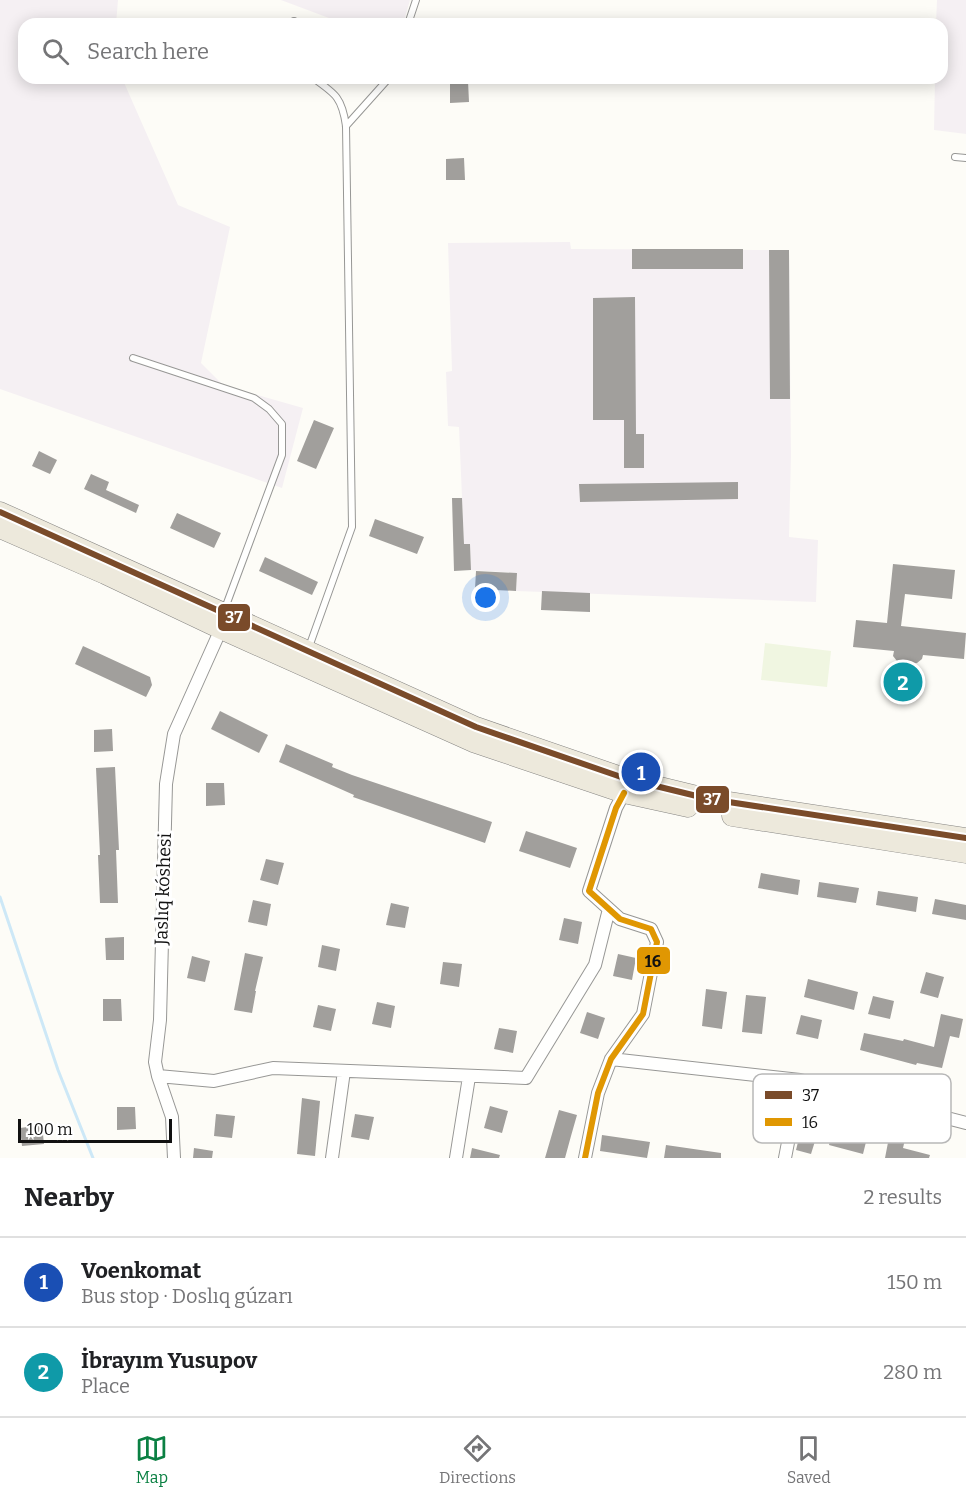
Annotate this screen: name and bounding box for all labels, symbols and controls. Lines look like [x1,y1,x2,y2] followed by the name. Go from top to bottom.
[18,18,948,84] search box
[39,35,72,68] icon: search
[87,38,209,65] text: Search here
[471,583,500,612] your location
[217,603,251,632] line badge: 37
[225,608,243,627] text: 37
[884,660,922,704] pin: 2
[622,750,660,794] pin: 1
[695,785,730,814] line badge: 37
[703,790,721,809] text: 37
[150,833,176,946] street label: Jaslıq kóshesi
[636,946,671,975] line badge: 16
[645,952,662,971] text: 16
[753,1074,951,1143] legend
[802,1086,819,1105] text: 37
[802,1113,818,1132] text: 16
[18,1116,172,1144] scale bar
[27,1120,72,1139] text: 100 m
[24,1182,114,1213] text: Nearby
[863,1185,942,1209] text: 2 results
[81,1257,201,1284] text: Voenkomat
[39,1270,48,1294] text: 1
[887,1270,942,1294] text: 150 m
[81,1284,293,1308] text: Bus stop · Doslıq gúzarı
[81,1347,257,1374] text: İbrayım Yusupov
[38,1360,49,1384] text: 2
[883,1360,942,1384] text: 280 m
[81,1374,130,1398] text: Place
[135,1432,168,1487] tab: Map
[439,1432,516,1487] tab: Directions
[787,1432,831,1487] tab: Saved

